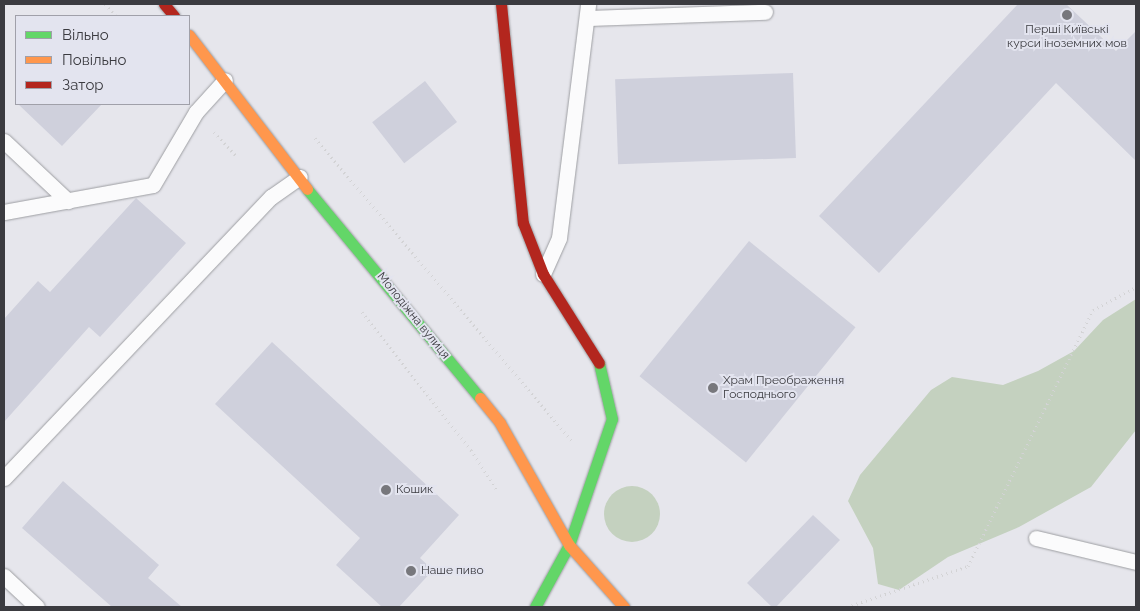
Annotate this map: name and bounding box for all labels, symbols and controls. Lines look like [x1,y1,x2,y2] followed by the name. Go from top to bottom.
[1061,9,1073,21] marker: Перші Київські курси іноземних мов
[15,15,190,105] legend
[1007,23,1127,51] place label: Перші Київські курси іноземних мов
[62,26,109,44] text: Вільно
[62,51,126,69] text: Повільно
[62,76,104,94] text: Затор
[374,270,452,362] street label: Молодіжна вулиця
[723,374,844,402] place label: Храм Преображення Господнього
[707,382,719,394] marker: Храм Преображення Господнього
[396,483,433,497] place label: Кошик
[380,484,392,496] marker: Кошик
[421,564,484,578] place label: Наше пиво
[405,565,417,577] marker: Наше пиво

